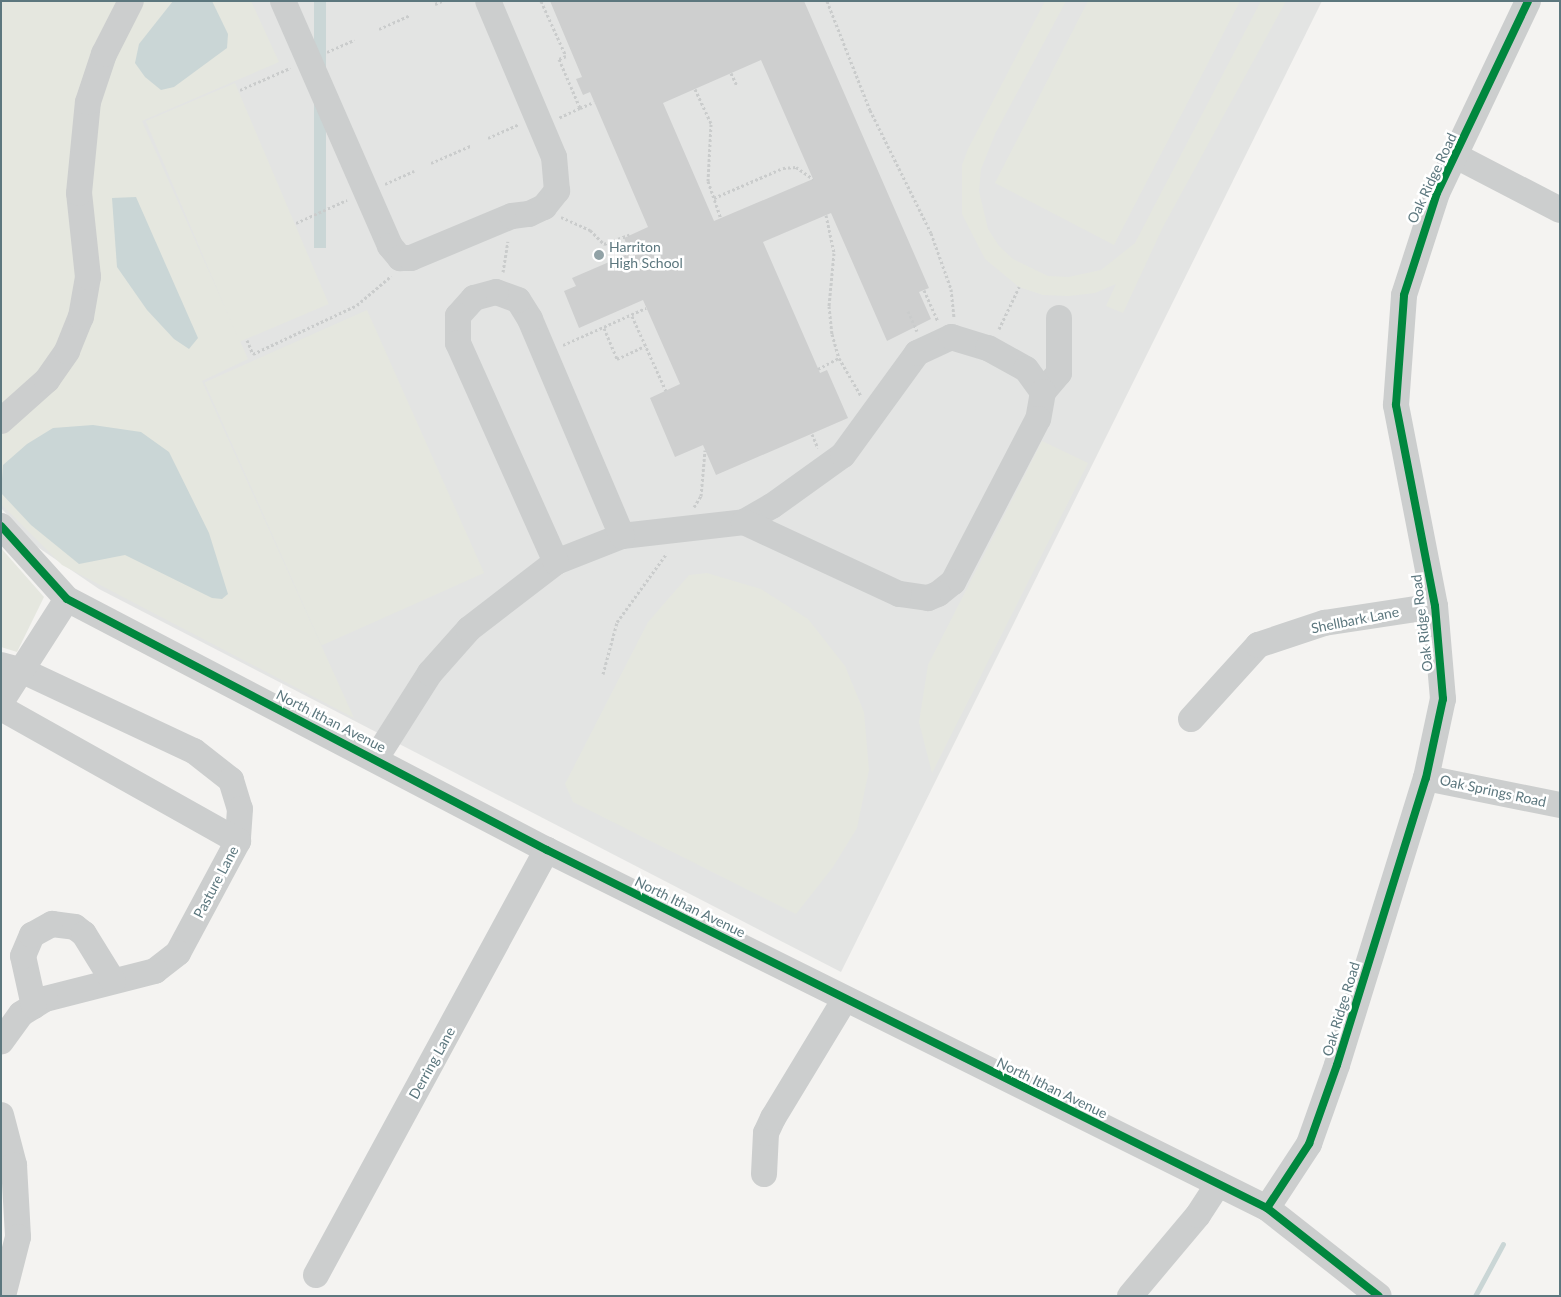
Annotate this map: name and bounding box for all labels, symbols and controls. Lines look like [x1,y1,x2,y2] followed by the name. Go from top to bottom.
[1404,130,1460,226] street label: Oak Ridge Road
[609,239,683,272] place label: Harriton High School
[593,249,605,261] marker: Harriton High School
[1408,573,1436,673] street label: Oak Ridge Road
[1310,603,1400,637] street label: Shellbark Lane
[273,686,389,756] street label: North Ithan Avenue
[1438,772,1548,810] street label: Oak Springs Road
[190,843,242,921] street label: Pasture Lane
[632,873,748,941] street label: North Ithan Avenue
[1319,960,1363,1058] street label: Oak Ridge Road
[405,1024,459,1102] street label: Derring Lane
[994,1054,1110,1122] street label: North Ithan Avenue

